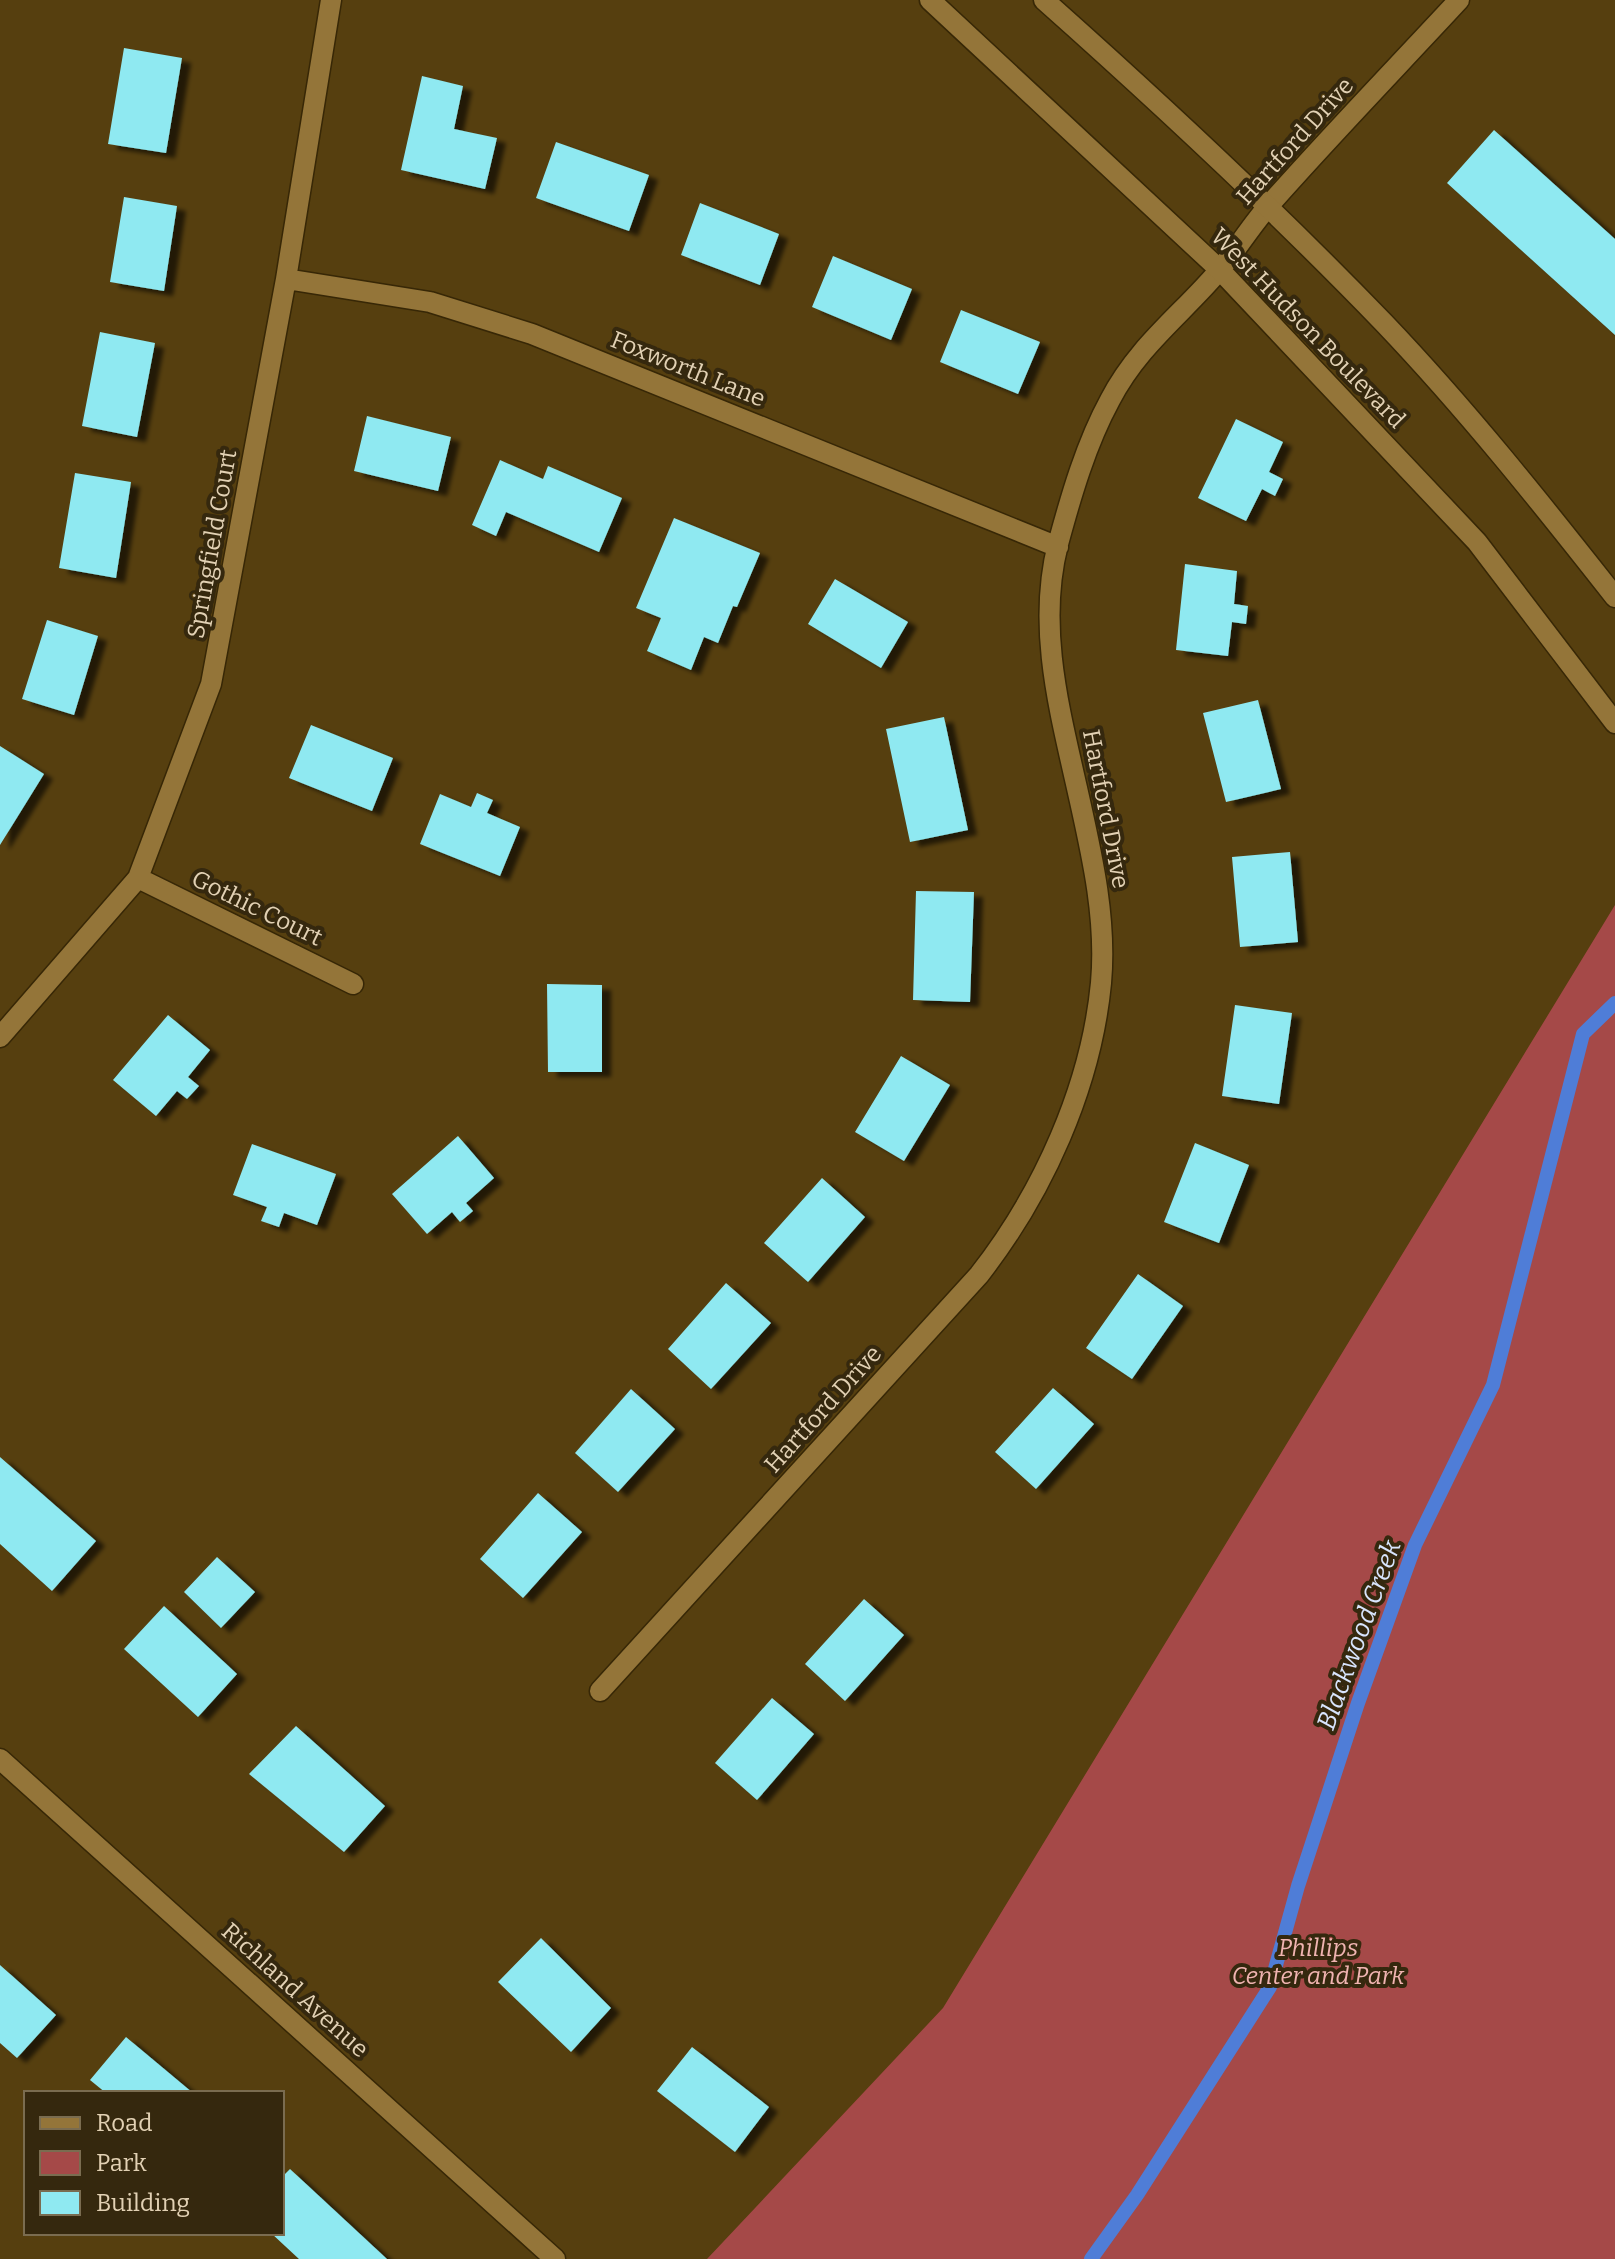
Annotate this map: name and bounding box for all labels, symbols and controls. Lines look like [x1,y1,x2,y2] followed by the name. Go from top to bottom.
[1231,72,1359,210] street label: Hartford Drive
[1205,222,1411,434] street label: West Hudson Boulevard
[607,325,769,413] street label: Foxworth Lane
[182,447,242,641] street label: Springfield Court
[1077,727,1135,891] street label: Hartford Drive
[187,864,327,952] street label: Gothic Court
[759,1340,887,1478] street label: Hartford Drive
[1310,1535,1408,1734] water label: Blackwood Creek
[216,1917,374,2063] street label: Richland Avenue
[1232,1934,1405,1990] park label: Phillips Center and Park
[24,2091,284,2235] legend
[96,2109,152,2137] text: Road
[96,2149,147,2177] text: Park
[96,2189,190,2217] text: Building

